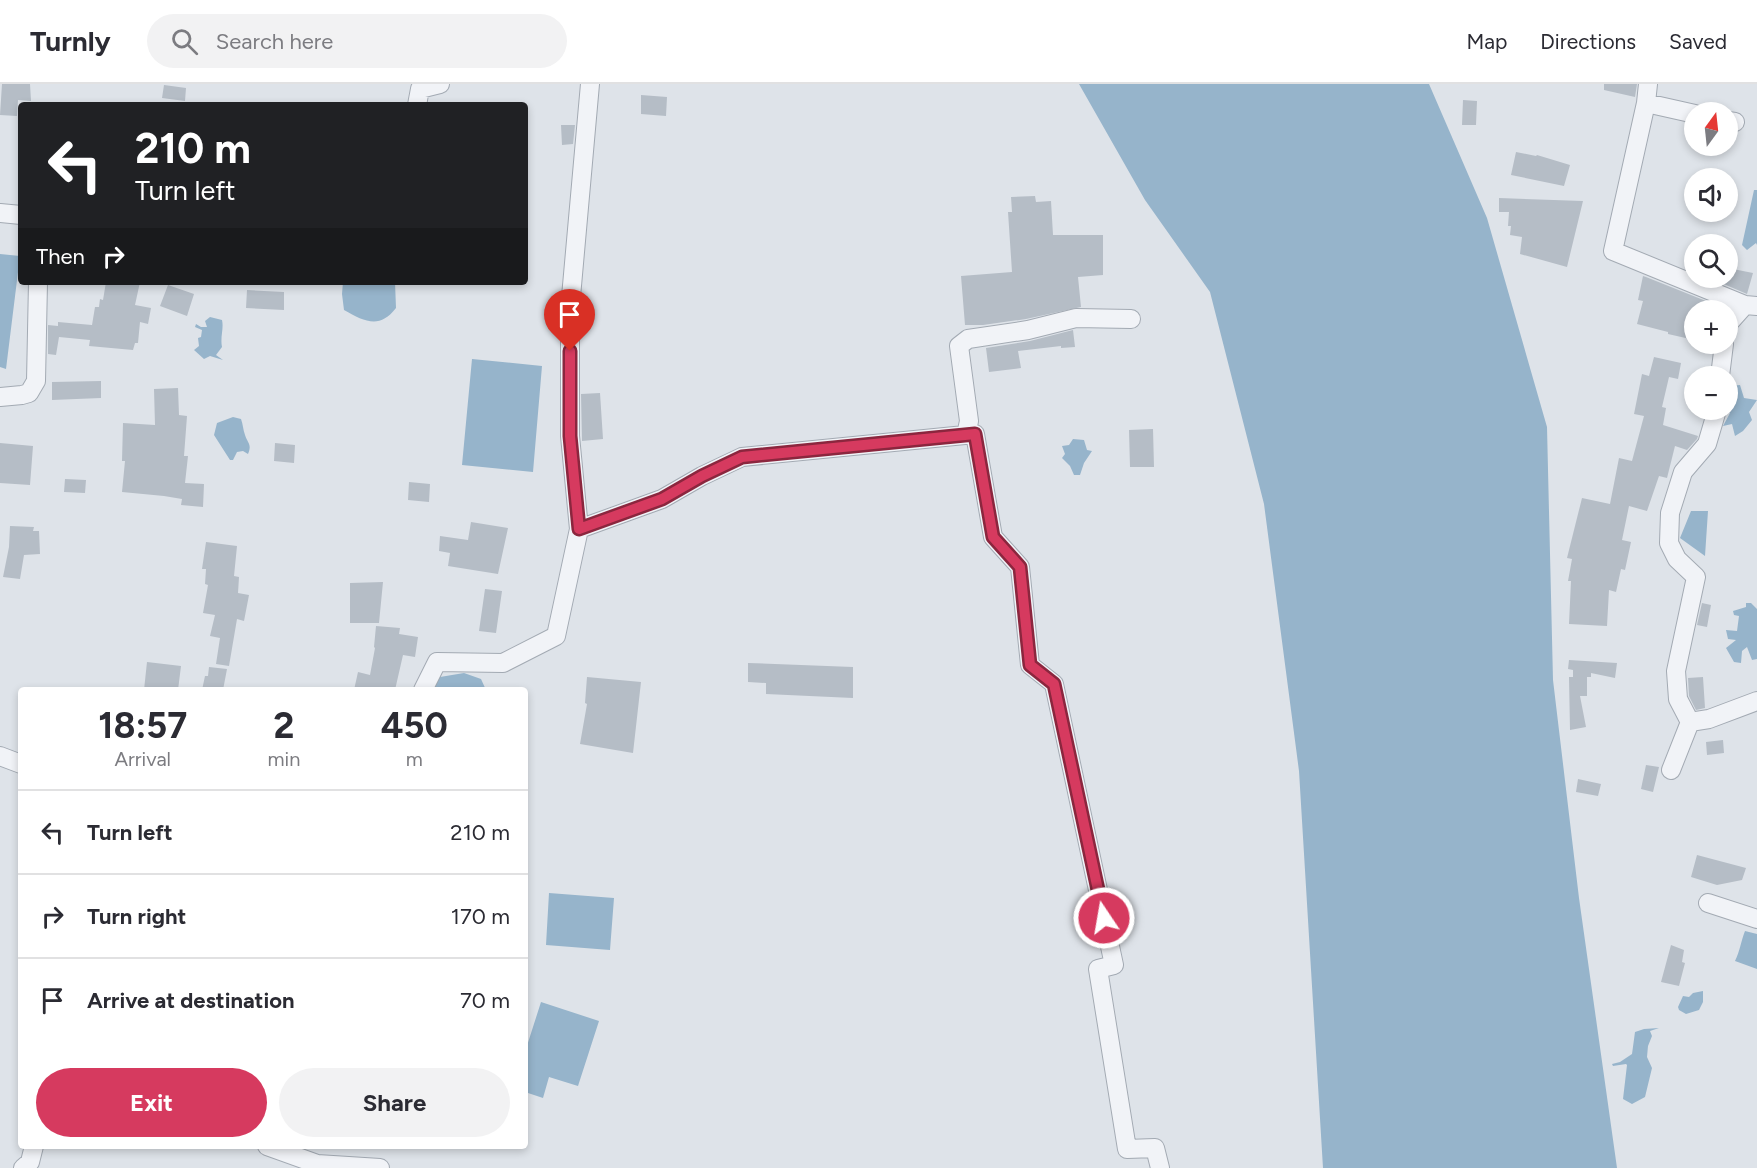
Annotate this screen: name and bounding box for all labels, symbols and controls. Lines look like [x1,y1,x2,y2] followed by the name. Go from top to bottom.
[147,14,567,68] search box
[30,24,111,58] text: Turnly
[168,25,201,58] icon: search
[216,28,333,55] text: Search here
[1466,29,1507,54] text: Map
[1540,29,1636,54] text: Directions
[1669,29,1727,54] text: Saved
[1684,102,1738,156] north arrow
[1684,102,1738,420] map controls
[135,123,251,174] text: 210 m
[36,126,114,204] icon: left
[1684,168,1738,222] button: sound
[135,174,235,207] text: Turn left
[1684,234,1738,288] button: search
[97,240,130,273] icon: right
[36,243,85,270] text: Then
[544,289,595,351] pin
[553,298,586,331] icon: arrive
[1684,300,1738,354] button: +
[1684,366,1738,420] button: −
[98,704,187,747] text: 18:57
[274,704,294,747] text: 2
[381,704,448,747] text: 450
[115,747,171,771] text: Arrival
[268,747,300,771] text: min
[406,747,423,771] text: m
[36,816,69,849] icon: left
[87,819,173,846] text: Turn left
[450,819,510,846] text: 210 m
[1072,886,1136,950] position arrow
[36,900,69,933] icon: right
[87,903,186,930] text: Turn right
[451,903,510,930] text: 170 m
[36,984,69,1017] icon: arrive
[87,987,295,1014] text: Arrive at destination
[460,987,510,1014] text: 70 m
[36,1068,267,1137] button: Exit
[279,1068,510,1137] button: Share

